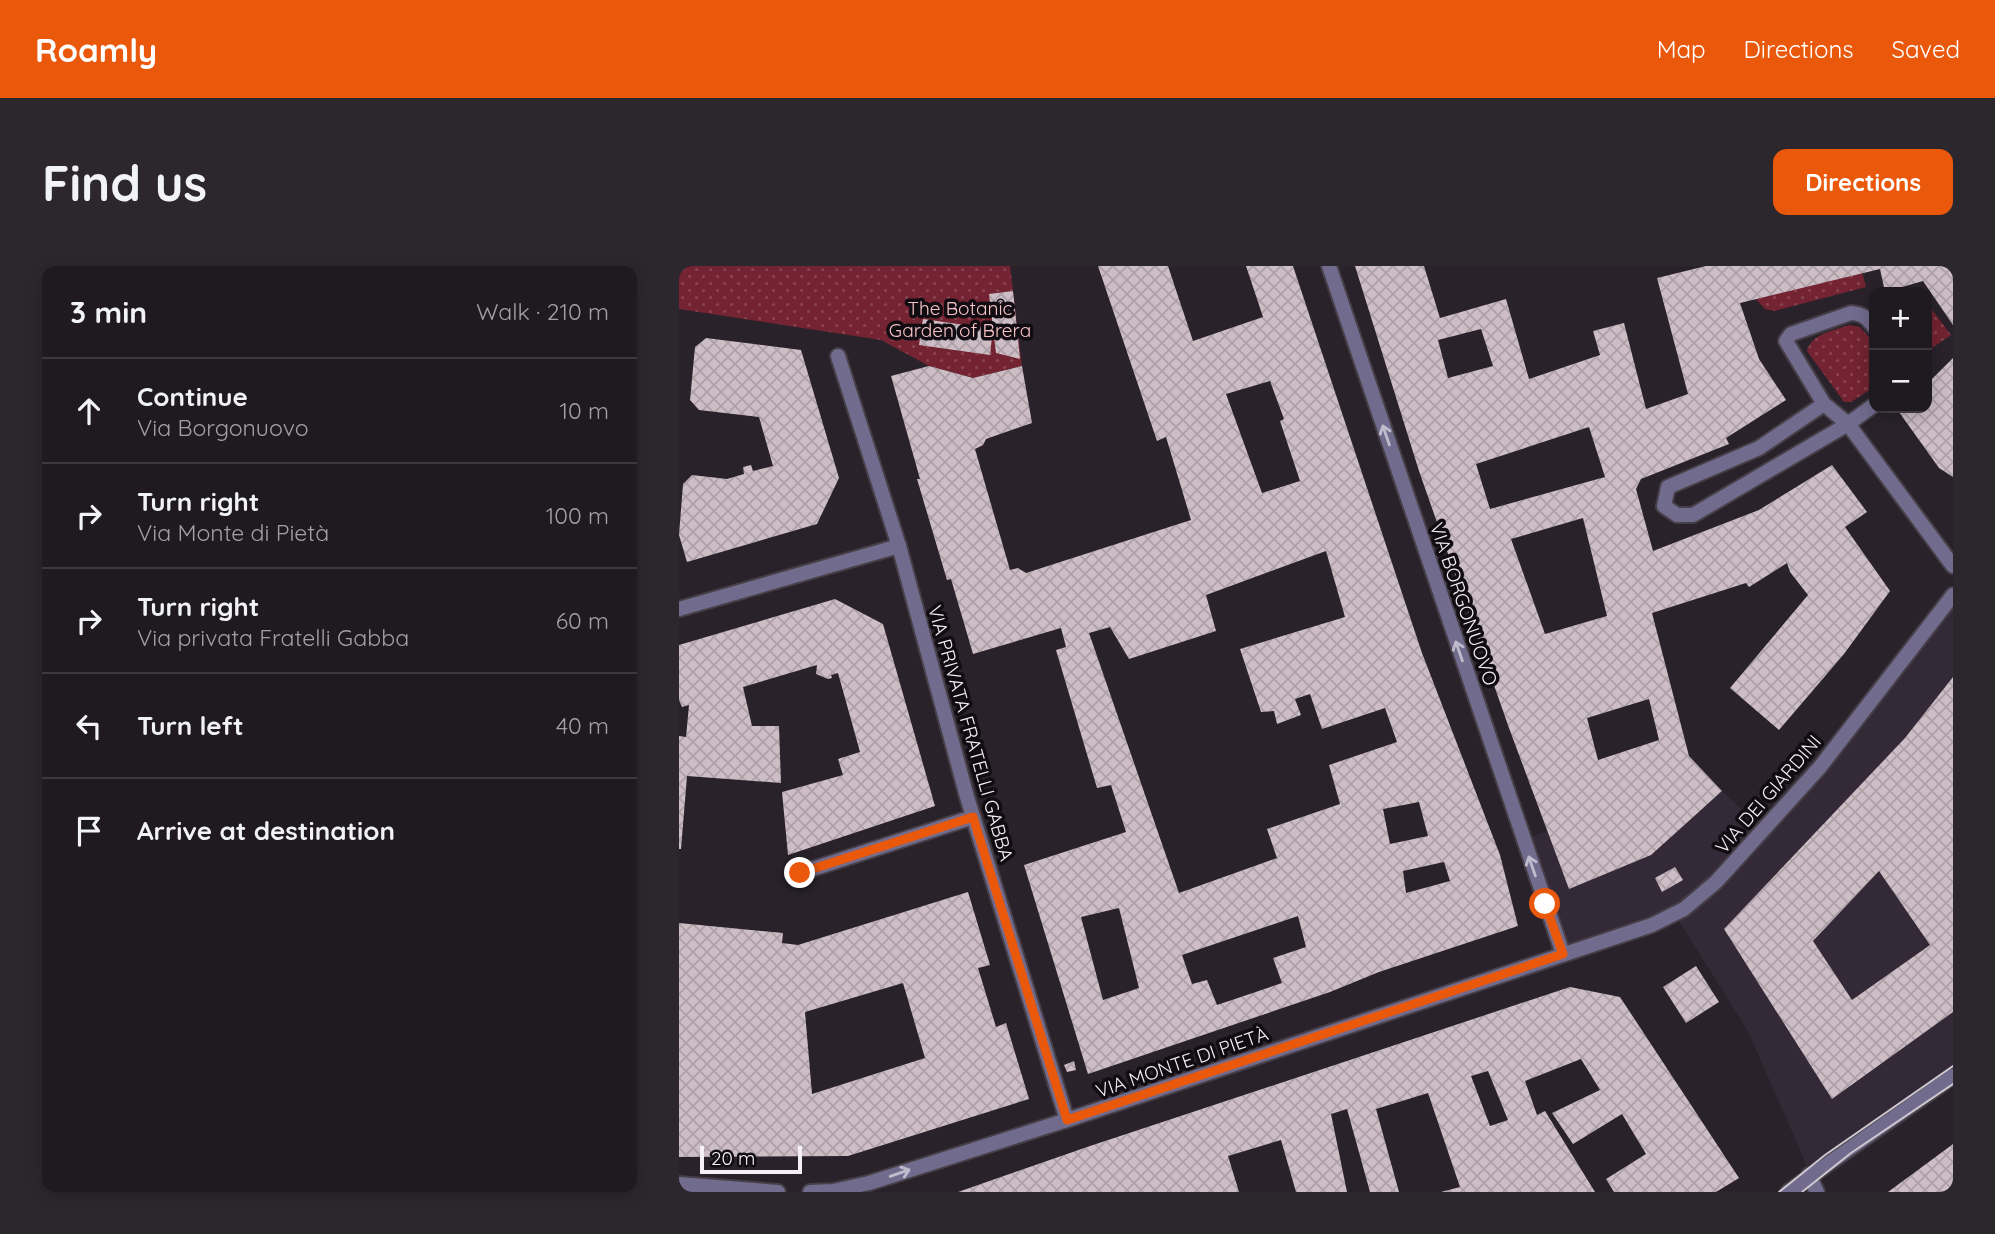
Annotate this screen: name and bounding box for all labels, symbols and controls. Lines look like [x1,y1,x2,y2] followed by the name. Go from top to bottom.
[35,29,157,70] text: Roamly
[1657,34,1706,64] text: Map
[1744,34,1854,64] text: Directions
[1892,34,1960,64] text: Saved
[1773,149,1953,215] button: Directions
[42,152,207,213] text: Find us
[1869,287,1932,413] map controls
[1869,287,1932,350] button: +
[70,293,147,331] text: 3 min
[889,296,1031,342] park label: The Botanic Garden of Brera
[476,297,609,326] text: Walk · 210 m
[1869,350,1932,413] button: −
[137,380,248,413] text: Continue
[70,392,108,430] icon: ahead
[560,396,609,425] text: 10 m
[137,413,309,442] text: Via Borgonuovo
[1379,425,1391,447] one-way arrow
[137,485,259,518] text: Turn right
[70,497,108,535] icon: right
[546,501,609,530] text: 100 m
[137,518,329,547] text: Via Monte di Pietà
[1425,519,1503,689] street label: VIA BORGONUOVO
[137,590,259,623] text: Turn right
[70,602,108,640] icon: right
[923,602,1019,864] street label: VIA PRIVATA FRATELLI GABBA
[556,606,609,635] text: 60 m
[137,623,409,652] text: Via privata Fratelli Gabba
[1452,640,1464,662] one-way arrow
[70,707,108,745] icon: left
[137,709,244,742] text: Turn left
[556,711,609,740] text: 40 m
[1710,730,1826,858] street label: VIA DEI GIARDINI
[70,812,108,850] icon: arrive
[137,814,395,847] text: Arrive at destination
[1525,856,1538,878] one-way arrow
[784,857,815,888] route end
[1529,888,1560,919] route start
[1093,1021,1271,1103] street label: VIA MONTE DI PIETÀ
[700,1143,801,1175] scale bar
[711,1146,755,1170] text: 20 m
[889,1166,911,1178] one-way arrow

